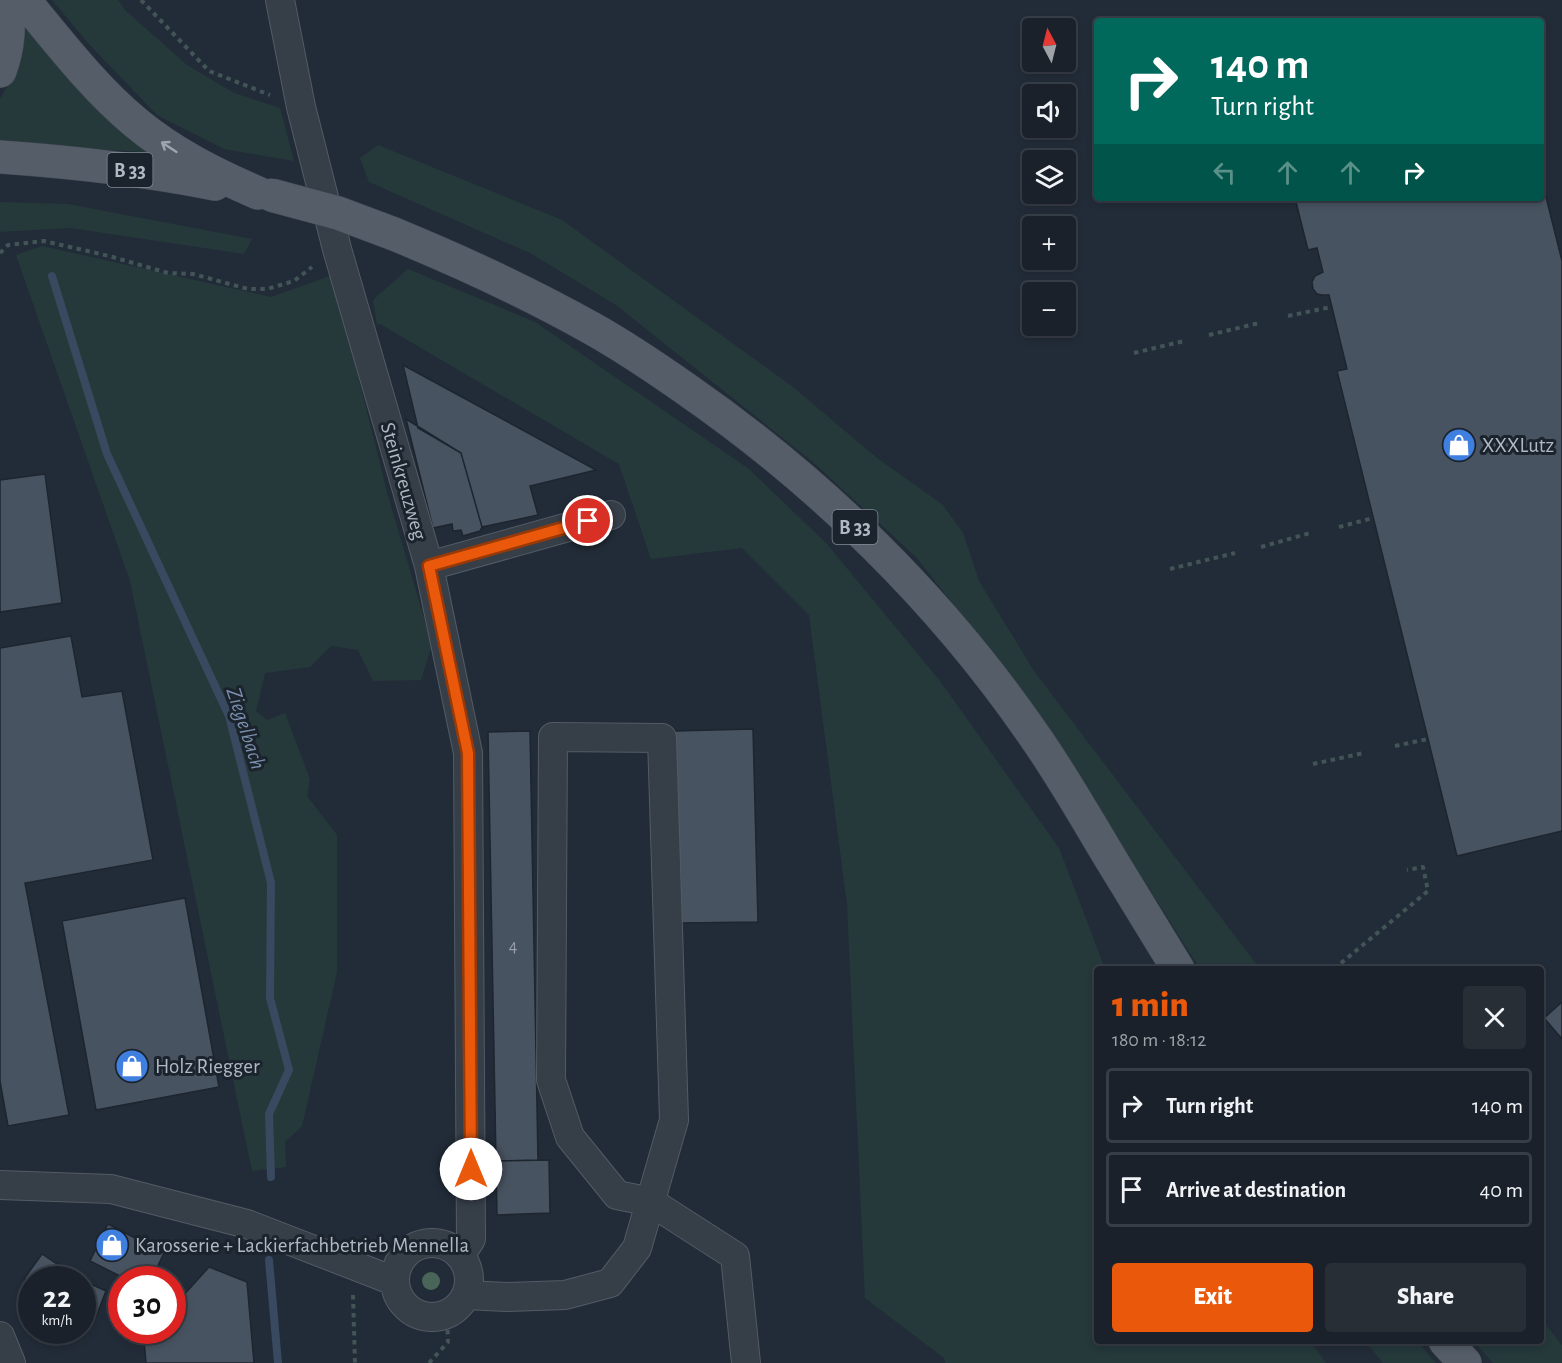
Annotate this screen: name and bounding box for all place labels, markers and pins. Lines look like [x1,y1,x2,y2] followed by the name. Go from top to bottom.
[1441,427,1477,463] shop icon: XXXLutz
[1482,435,1554,456] place label: XXXLutz
[562,495,613,546] pin
[114,1048,150,1084] shop icon: Holz Riegger
[155,1056,260,1077] place label: Holz Riegger
[94,1227,130,1263] shop icon: Karosserie + Lackierfachbetrieb Mennella
[135,1235,469,1256] place label: Karosserie + Lackierfachbetrieb Mennella

